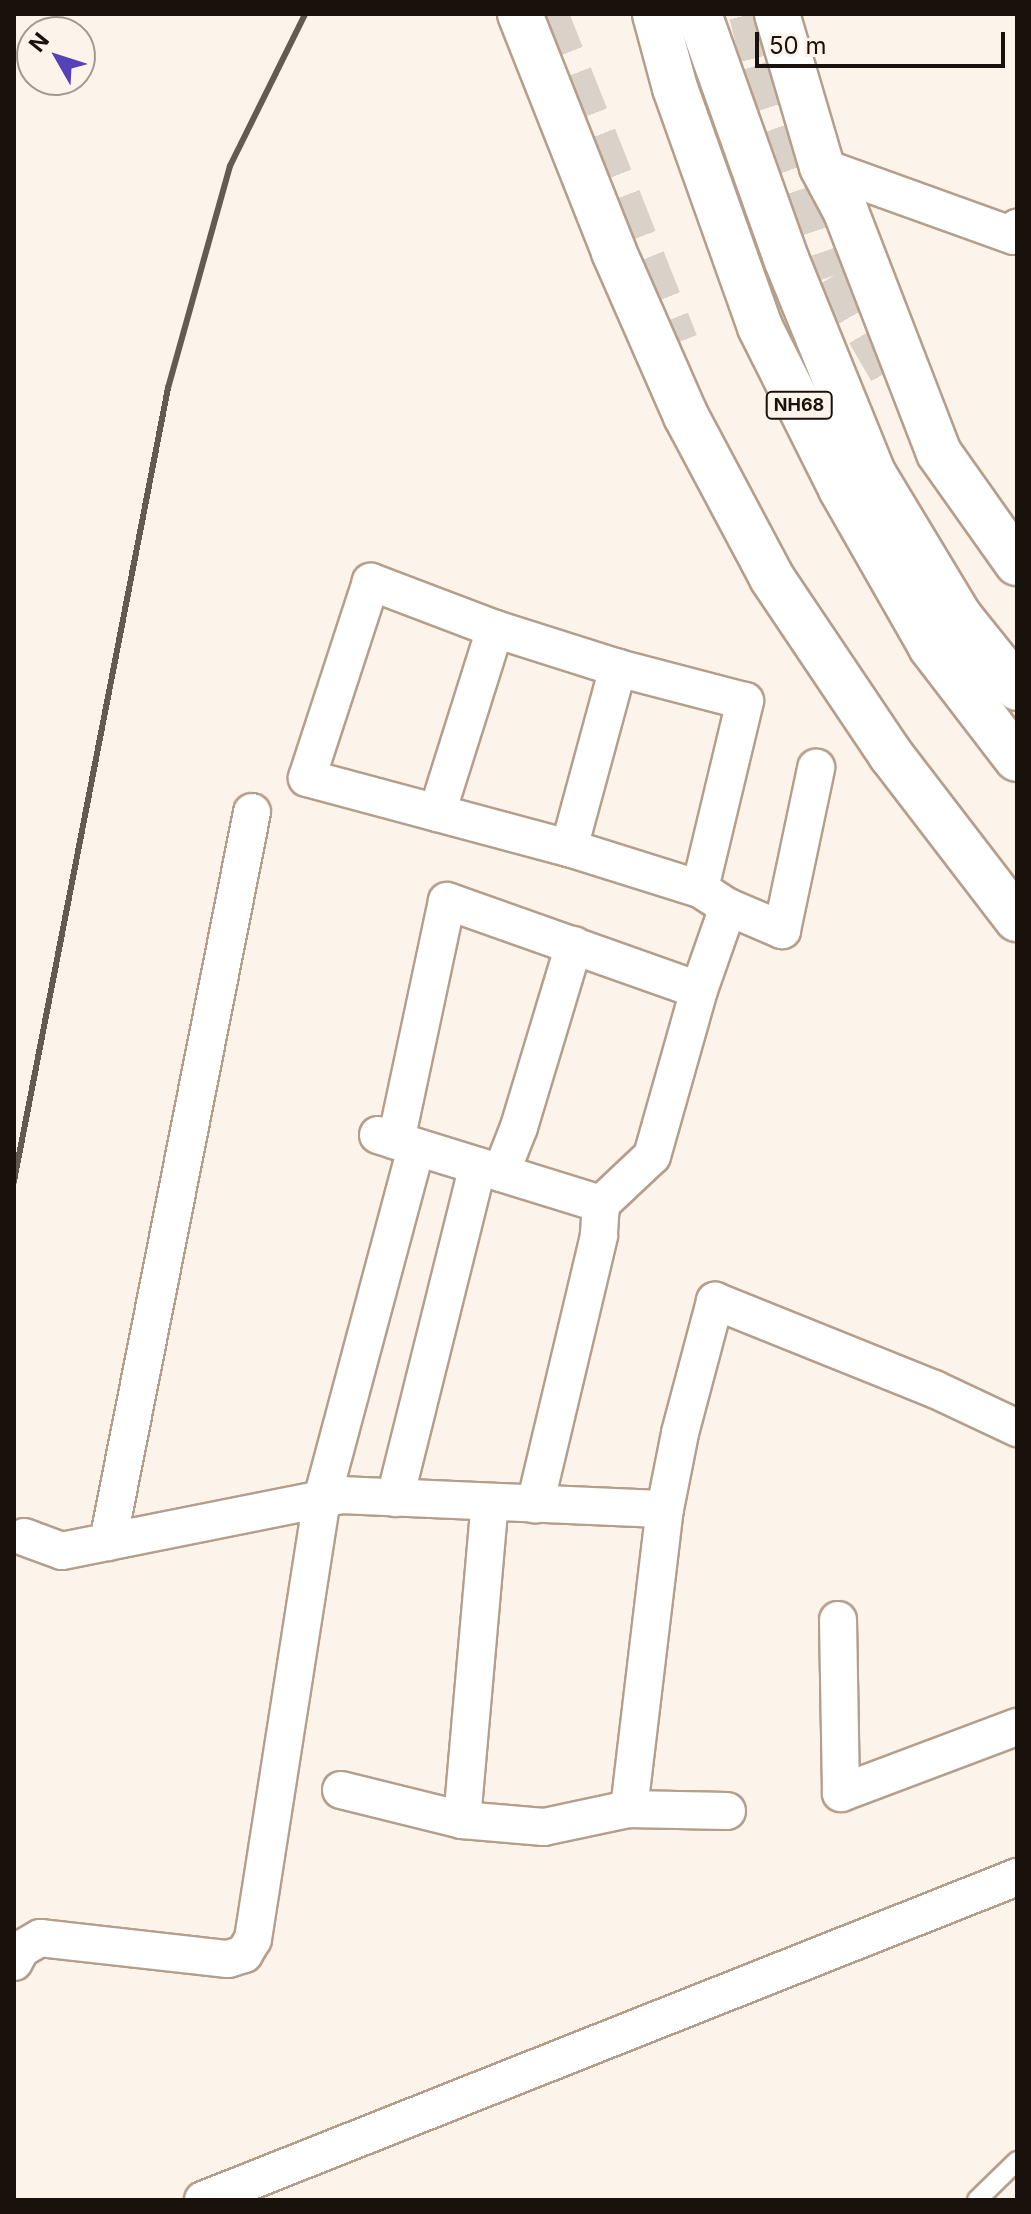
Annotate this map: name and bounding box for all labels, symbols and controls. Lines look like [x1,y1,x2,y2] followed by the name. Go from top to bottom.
[16,16,96,96] north arrow
[759,16,1009,66] scale bar
[24,27,54,57] text: N
[769,31,827,60] text: 50 m
[765,391,833,419] road number: NH68

